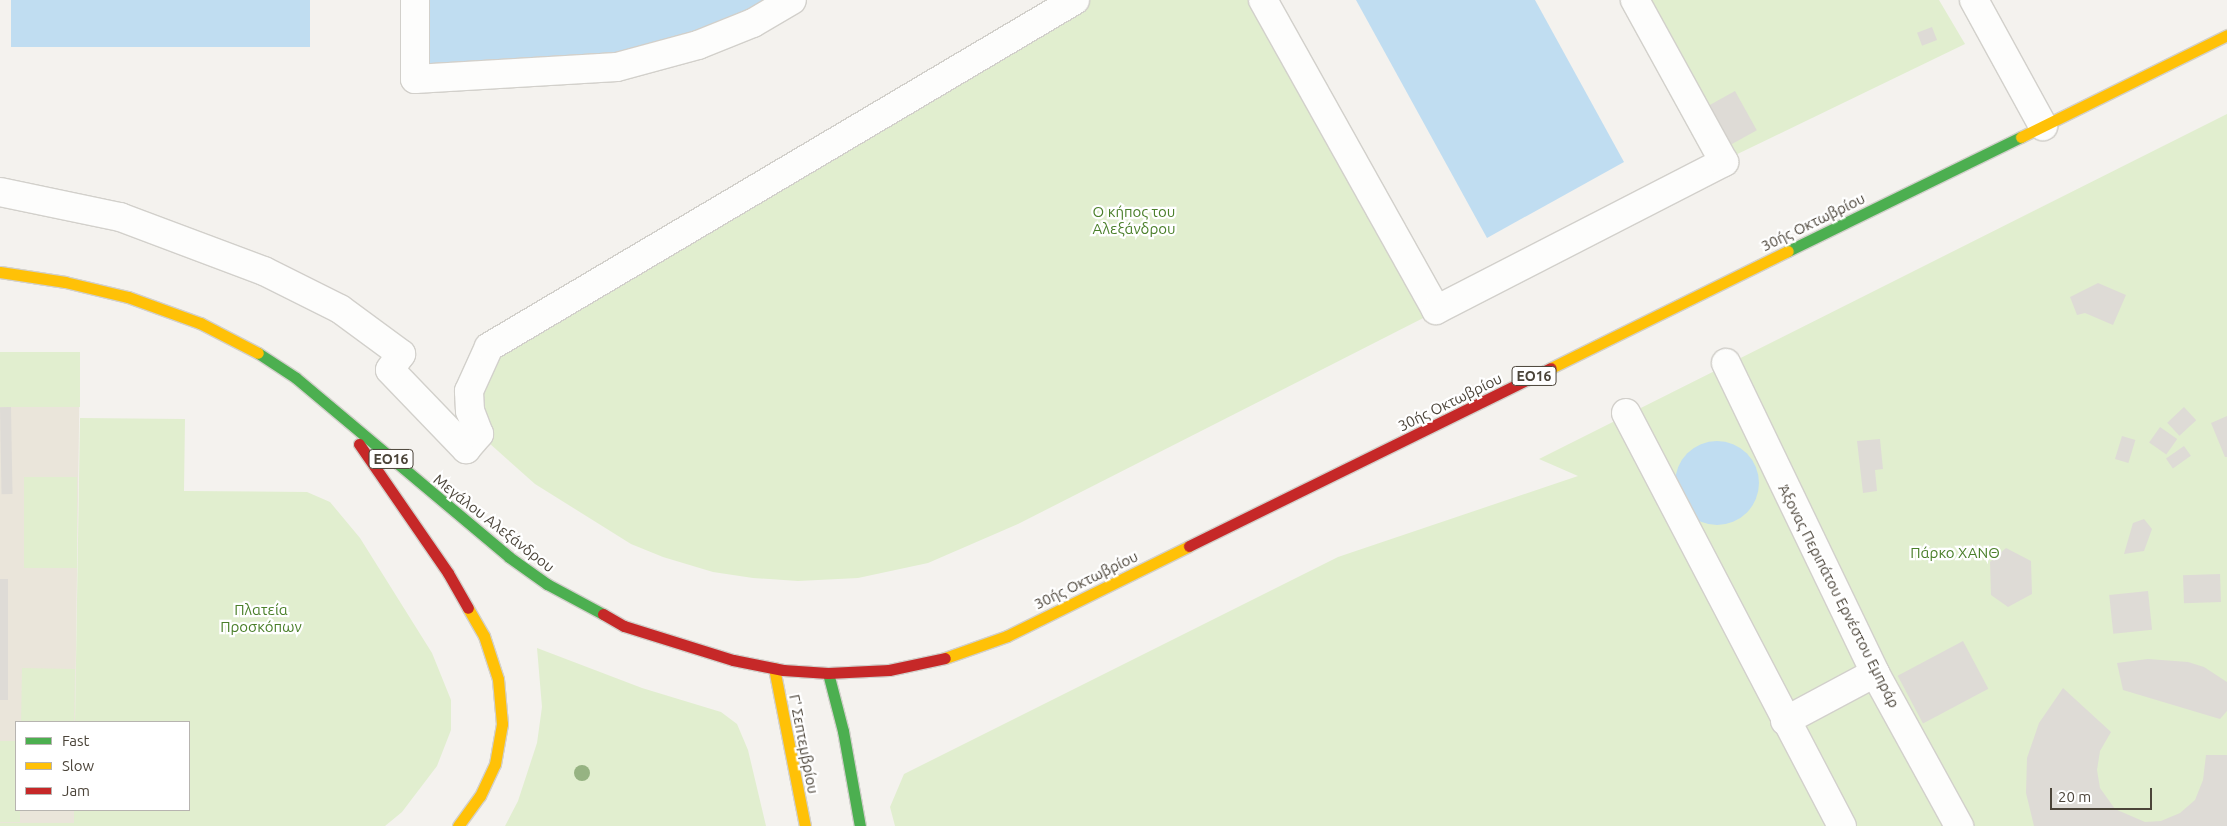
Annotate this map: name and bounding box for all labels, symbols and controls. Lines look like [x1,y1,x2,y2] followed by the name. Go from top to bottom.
[1758,189,1868,255] street label: 30ής Οκτωβρίου
[1092,202,1176,237] park label: Ο κήπος του Αλεξάνδρου
[1512,364,1556,388] road number: ΕΟ16
[1395,369,1505,435] street label: 30ής Οκτωβρίου
[368,448,414,470] road number: ΕΟ16
[430,470,558,576] street label: Μεγάλου Αλεξάνδρου
[1775,481,1903,711] street label: Άξονας Περιπάτου Ερνέστου Εμπράρ
[1910,544,2000,562] park label: Πάρκο ΧΑΝΘ
[1031,547,1141,613] street label: 30ής Οκτωβρίου
[220,600,302,635] park label: Πλατεία Προσκόπων
[786,693,822,795] street label: Γ' Σεπτεμβρίου
[15,721,190,811] legend
[62,732,89,749] text: Fast
[62,757,94,774] text: Slow
[2052,778,2154,810] scale bar
[62,782,90,799] text: Jam
[2058,788,2091,805] text: 20 m

